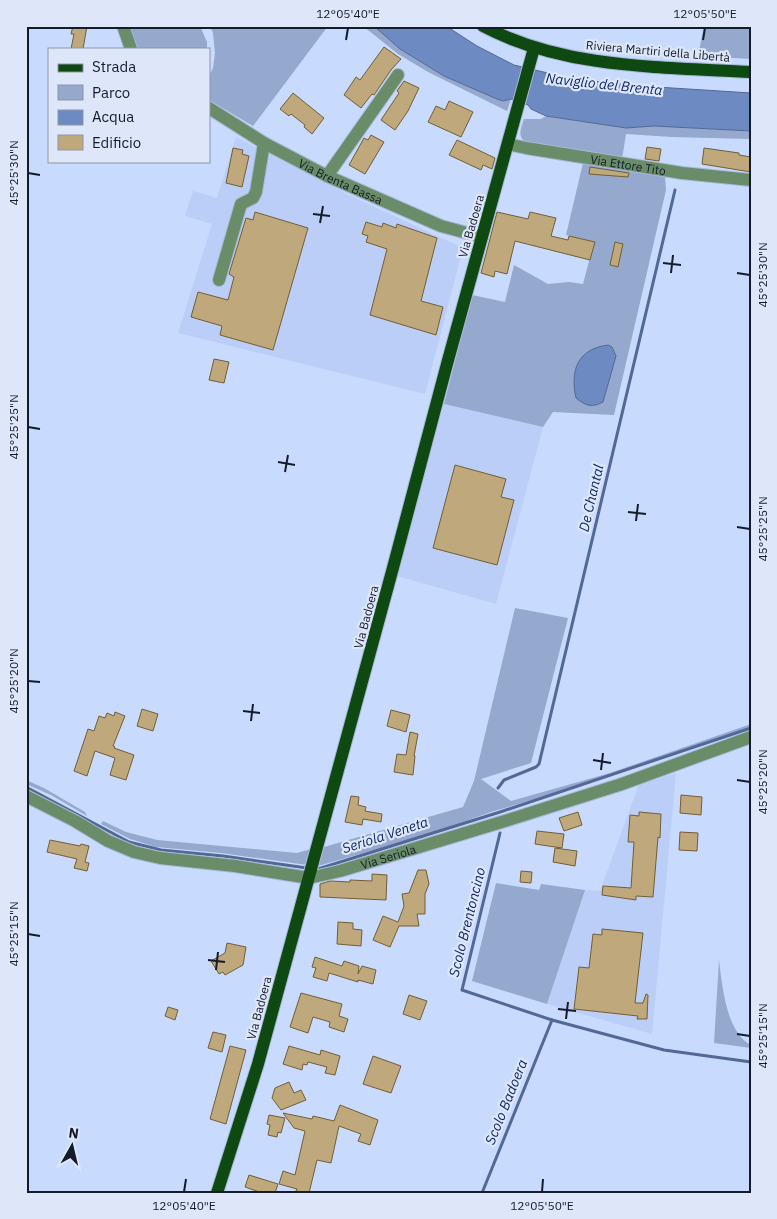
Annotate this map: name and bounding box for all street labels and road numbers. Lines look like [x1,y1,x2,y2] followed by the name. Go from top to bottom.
[585,37,731,65] street label: Riviera Martiri della Libertà
[589,151,667,178] street label: Via Ettore Tito
[296,155,386,207] street label: Via Brenta Bassa
[455,192,487,259] street label: Via Badoera
[350,583,382,650] street label: Via Badoera
[359,841,418,872] street label: Via Seriola
[243,974,275,1041] street label: Via Badoera

